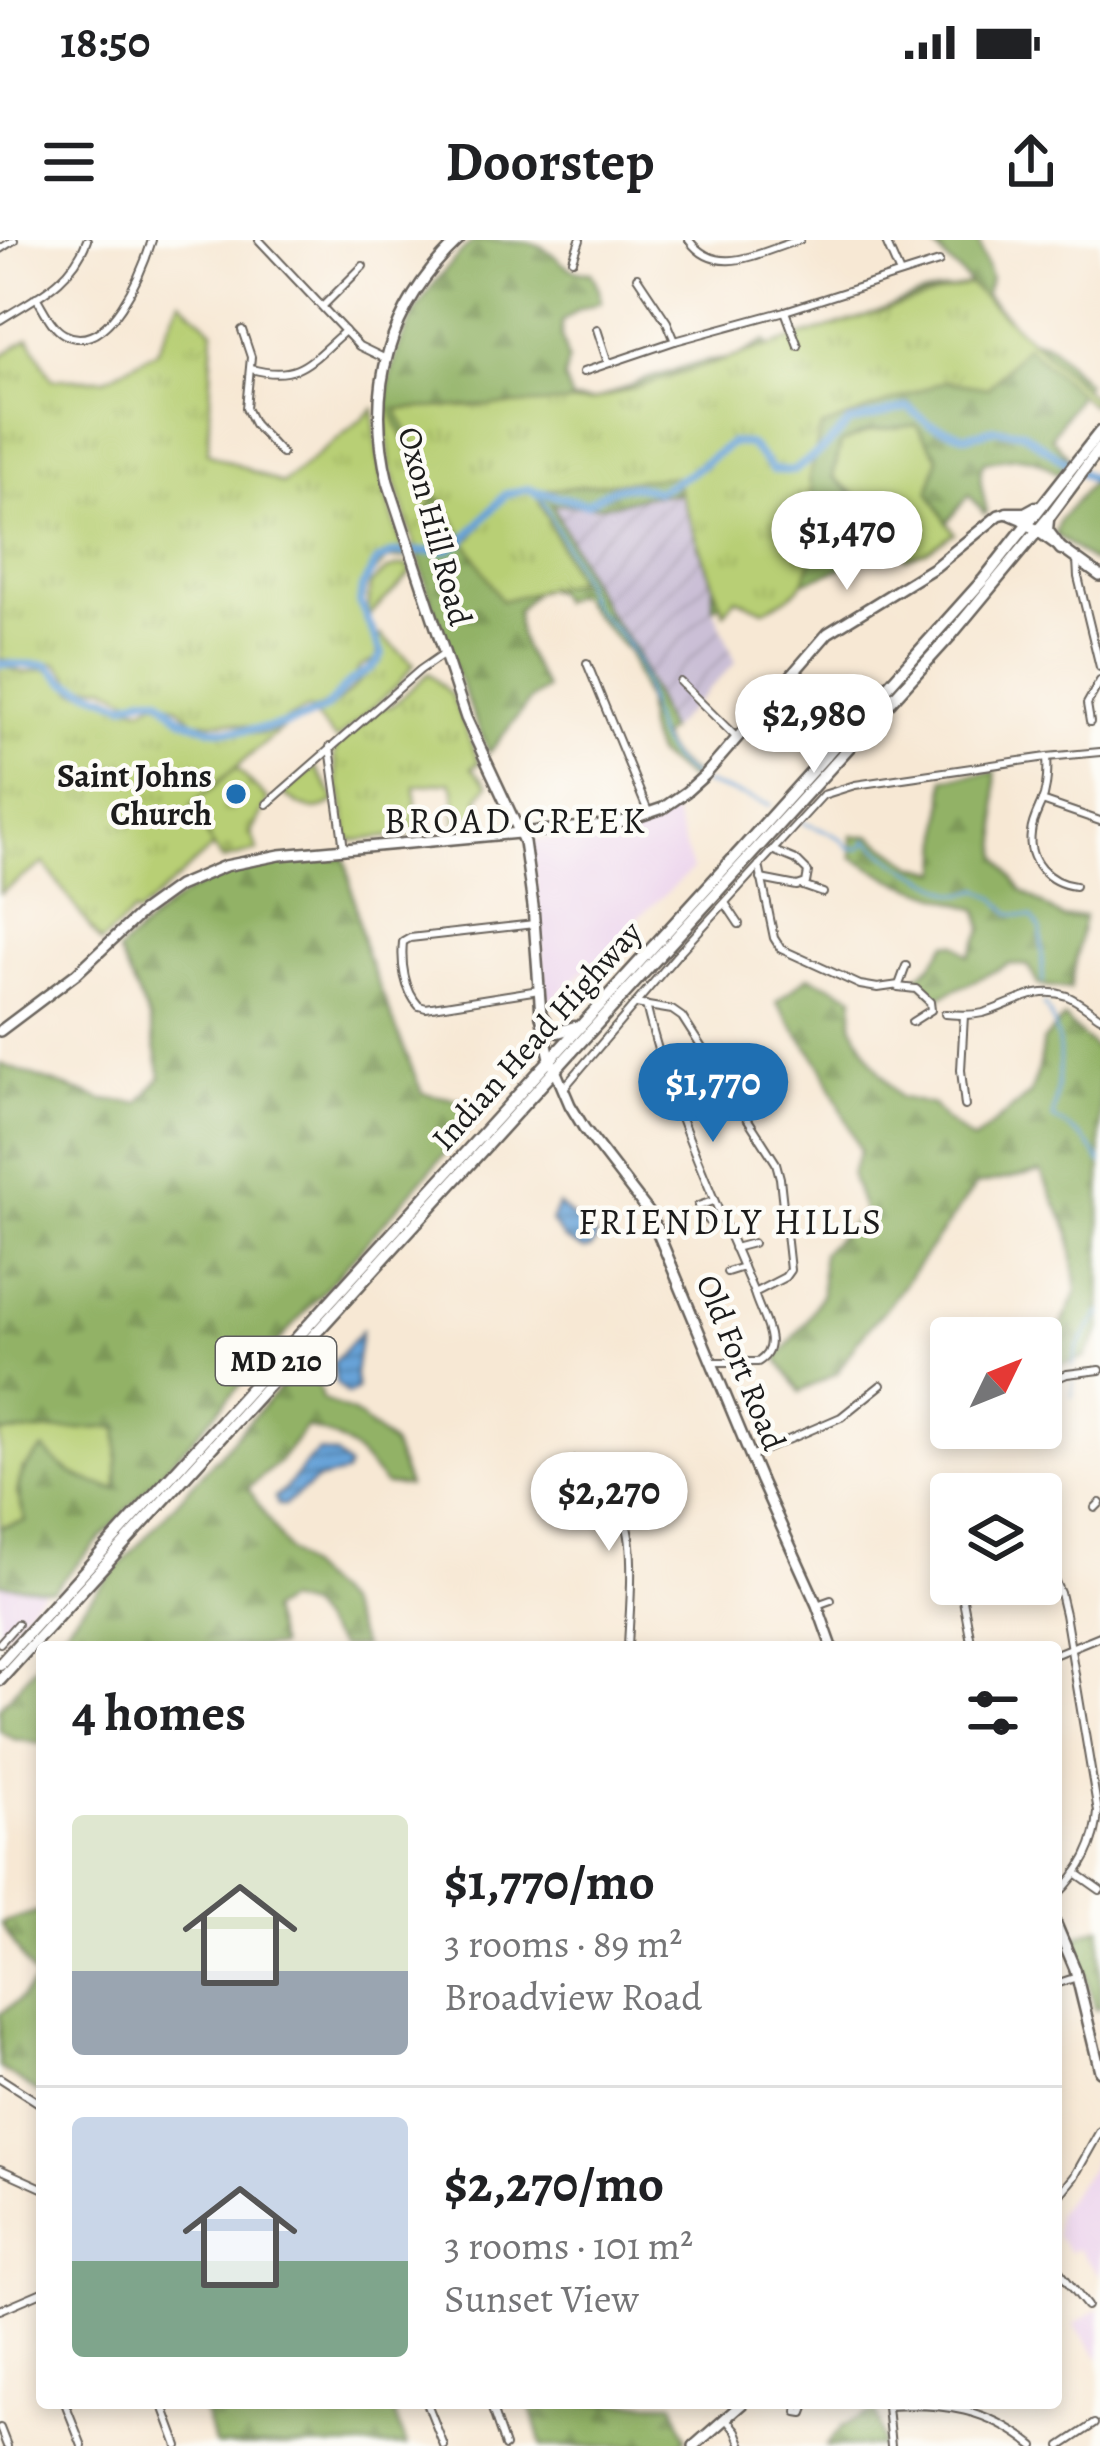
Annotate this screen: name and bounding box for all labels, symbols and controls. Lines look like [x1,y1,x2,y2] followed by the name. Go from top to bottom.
[60,11,150,73] text: 18:50
[445,125,655,199] text: Doorstep
[36,129,102,195] icon: menu
[998,129,1064,195] icon: share
[387,422,484,631] street label: Oxon Hill Road
[749,491,945,593] pin: $1,470
[798,503,896,556] text: $1,470
[716,674,912,776] pin: $2,980
[762,686,866,739] text: $2,980
[57,753,212,836] place label: Saint Johns Church
[223,781,249,807] marker: Saint Johns Church
[384,796,648,845] district label: BROAD CREEK
[421,910,652,1160] street label: Indian Head Highway
[615,1043,811,1145] pin: $1,770
[665,1055,761,1108] text: $1,770
[578,1197,884,1246] district label: FRIENDLY HILLS
[686,1268,797,1457] street label: Old Fort Road
[930,1317,1062,1449] north arrow
[930,1317,1062,1605] map controls
[216,1337,336,1385] road number: MD 210
[511,1452,707,1554] pin: $2,270
[558,1464,660,1517] text: $2,270
[930,1473,1062,1605] button: layers
[72,1678,246,1748] text: 4 homes
[960,1680,1026,1746] icon: filters
[444,1847,655,1917] text: $1,770/mo
[168,1863,312,2007] icon: home
[444,1917,682,1970] text: 3 rooms · 89 m²
[444,1970,702,2023] text: Broadview Road
[444,2149,664,2219] text: $2,270/mo
[168,2165,312,2309] icon: home
[444,2219,693,2272] text: 3 rooms · 101 m²
[444,2272,639,2325] text: Sunset View

